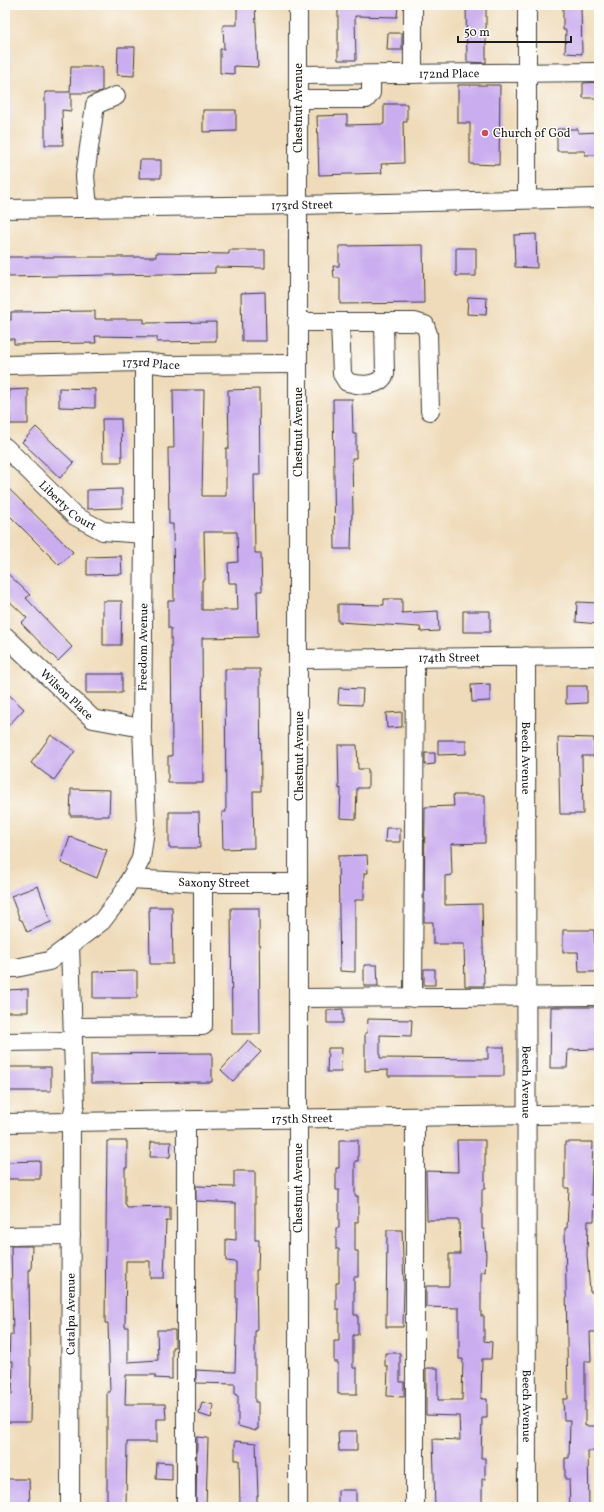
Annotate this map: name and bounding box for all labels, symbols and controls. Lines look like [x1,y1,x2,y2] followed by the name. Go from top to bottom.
[458,18,571,44] scale bar
[464,25,490,41] text: 50 m
[291,63,307,153] street label: Chestnut Avenue
[419,66,480,83] street label: 172nd Place
[493,126,571,142] place label: Church of God
[480,128,490,138] marker: Church of God
[271,197,333,214] street label: 173rd Street
[122,355,180,374] street label: 173rd Place
[291,387,307,477] street label: Chestnut Avenue
[35,478,99,535] street label: Liberty Court
[135,603,152,691] street label: Freedom Avenue
[418,650,480,667] street label: 174th Street
[36,666,96,724] street label: Wilson Place
[292,711,308,801] street label: Chestnut Avenue
[517,722,533,795] street label: Beech Avenue
[178,875,250,892] street label: Saxony Street
[517,1046,534,1119] street label: Beech Avenue
[271,1111,333,1128] street label: 175th Street
[291,1143,307,1233] street label: Chestnut Avenue
[63,1273,80,1355] street label: Catalpa Avenue
[518,1370,534,1443] street label: Beech Avenue

